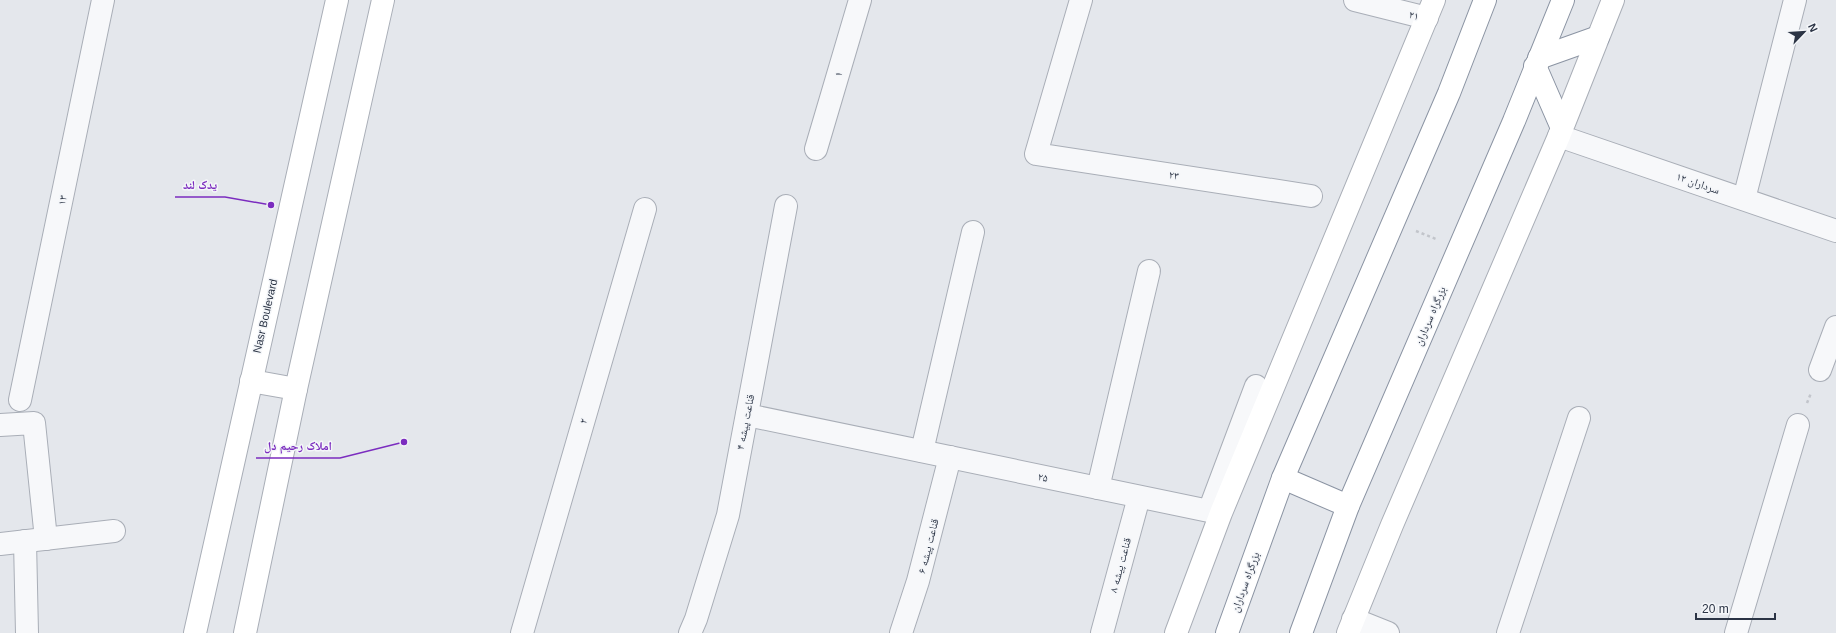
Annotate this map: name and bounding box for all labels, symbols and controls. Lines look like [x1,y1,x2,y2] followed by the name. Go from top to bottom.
[1408,8,1420,22] street label: ۲۱
[1784,12,1824,52] north arrow
[1806,22,1820,34] text: N
[832,70,844,78] street label: ۱
[1168,168,1180,182] street label: ۲۳
[1674,170,1721,197] street label: ۱۲ سرداران
[175,173,225,197] callout: یدک لند
[183,178,217,192] text: یدک لند
[55,194,69,206] street label: ۱۳
[251,278,279,354] street label: Nasr Boulevard
[1412,285,1449,348] street label: بزرگراه سرداران
[734,393,757,451] street label: قناعت پیشه ۴
[577,417,589,425] street label: ۲
[256,434,340,458] callout: املاک رحیم دل
[264,439,332,454] text: املاک رحیم دل
[1037,470,1049,484] street label: ۲۵
[915,517,942,575] street label: قناعت پیشه ۶
[1107,536,1134,594] street label: قناعت پیشه ۸
[1229,550,1262,614] street label: بزرگراه سرداران
[1696,595,1775,621] scale bar
[1702,602,1729,616] text: 20 m

